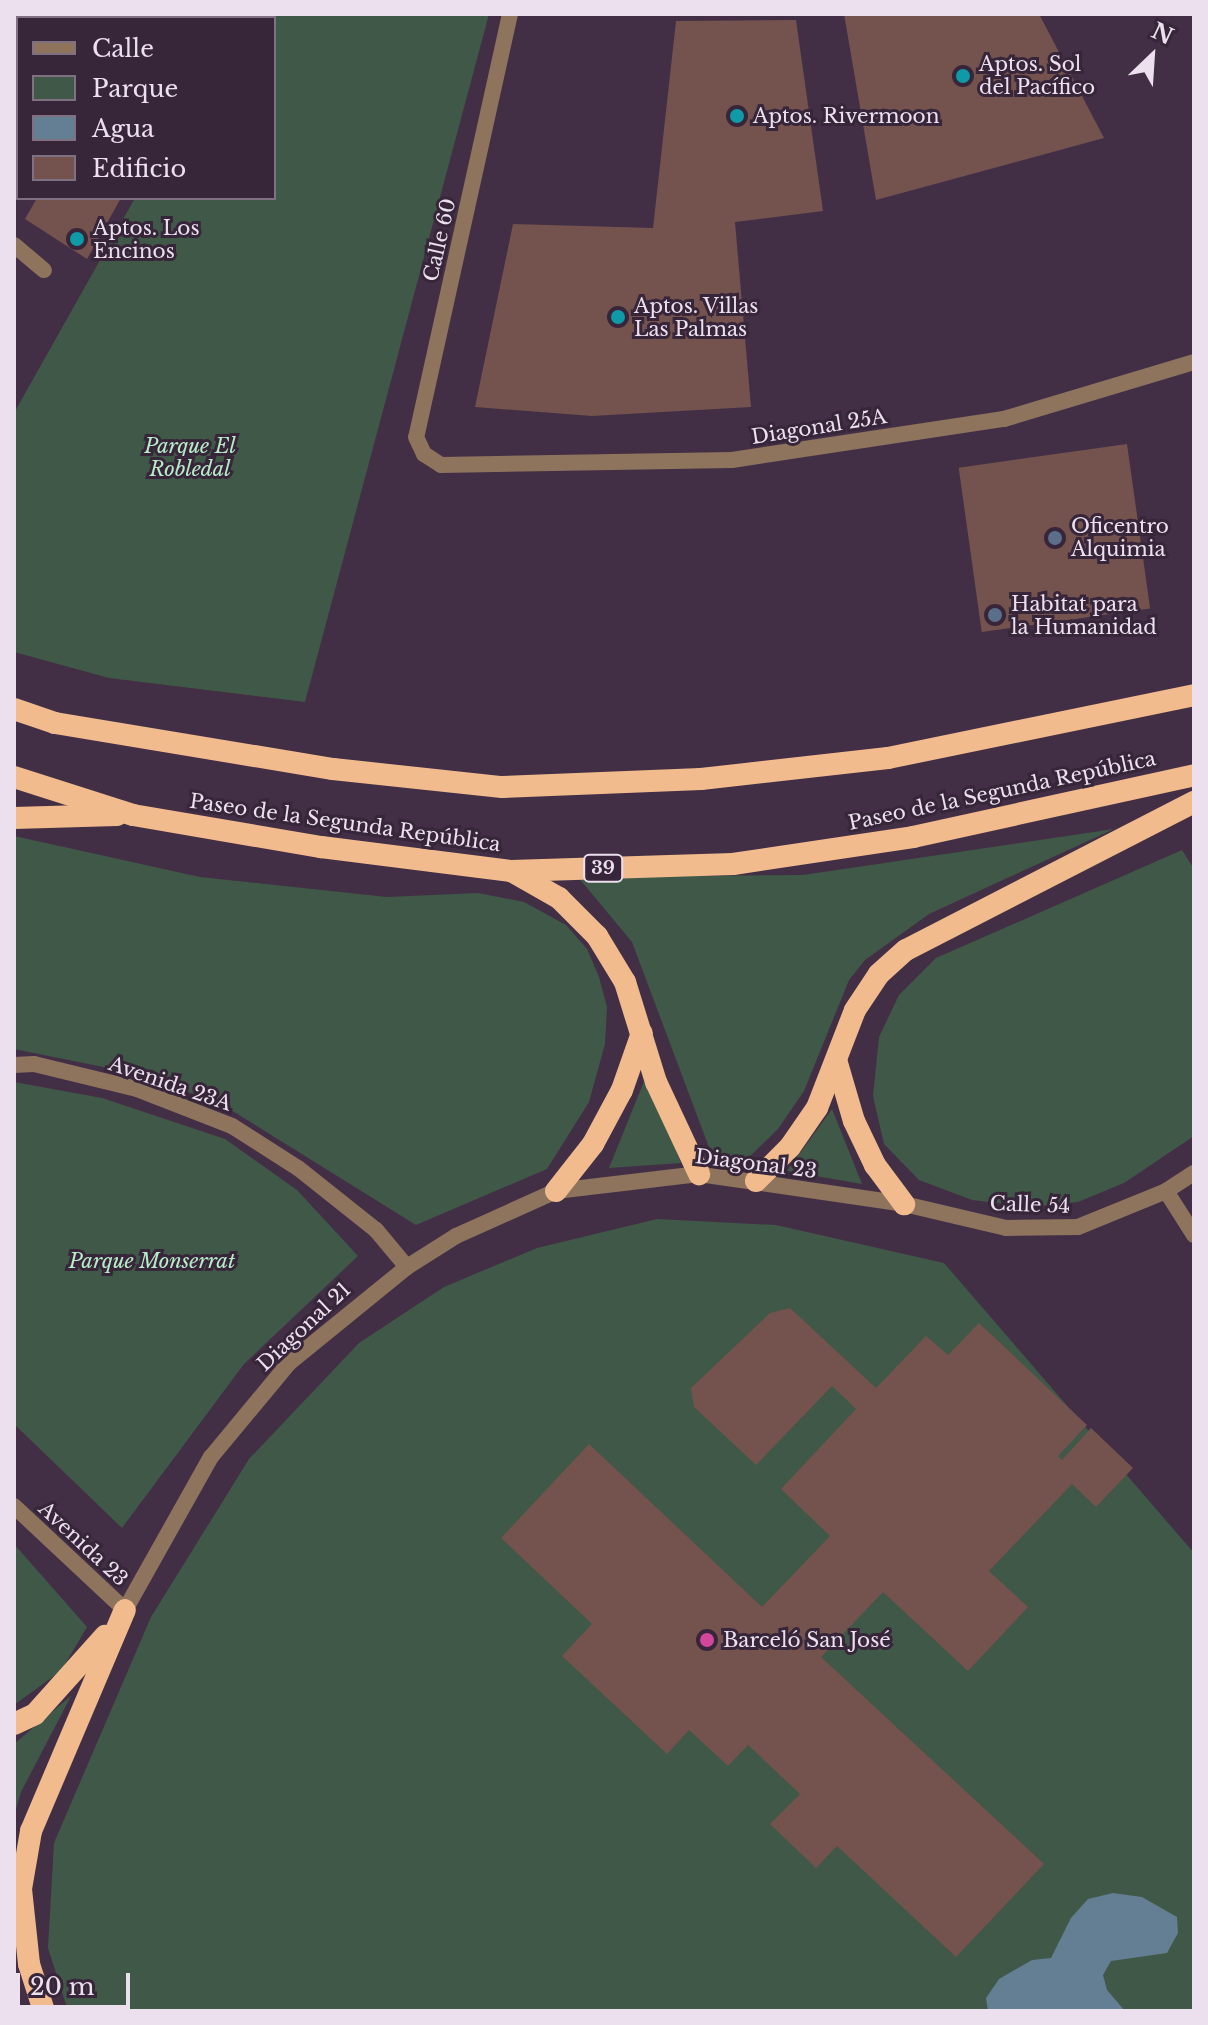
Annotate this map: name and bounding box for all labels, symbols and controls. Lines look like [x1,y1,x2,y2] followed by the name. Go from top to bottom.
[16,16,276,200] legend
[1112,16,1192,96] north arrow
[1147,17,1177,50] text: N
[92,34,154,63] text: Calle
[979,52,1095,99] place label: Aptos. Sol del Pacífico
[954,67,972,85] marker: Aptos. Sol del Pacífico
[92,74,178,103] text: Parque
[753,104,939,128] place label: Aptos. Rivermoon
[728,107,746,125] marker: Aptos. Rivermoon
[92,114,154,143] text: Agua
[92,154,186,183] text: Edificio
[419,196,461,284] street label: Calle 60
[93,216,199,263] place label: Aptos. Los Encinos
[68,230,86,248] marker: Aptos. Los Encinos
[634,294,759,341] place label: Aptos. Villas Las Palmas
[609,308,627,326] marker: Aptos. Villas Las Palmas
[750,404,888,450] street label: Diagonal 25A
[144,434,236,481] park label: Parque El Robledal
[1071,514,1169,561] place label: Oficentro Alquimia
[1046,529,1064,547] marker: Oficentro Alquimia
[1011,592,1157,639] place label: Habitat para la Humanidad
[986,606,1004,624] marker: Habitat para la Humanidad
[846,747,1158,835] street label: Paseo de la Segunda República
[188,789,502,857] street label: Paseo de la Segunda República
[583,854,623,882] road number: 39
[105,1052,235,1116] street label: Avenida 23A
[694,1145,818,1183] street label: Diagonal 23
[989,1192,1071,1218] street label: Calle 54
[69,1249,235,1273] park label: Parque Monserrat
[252,1278,356,1376] street label: Diagonal 21
[33,1497,133,1591] street label: Avenida 23
[723,1628,891,1652] place label: Barceló San José
[698,1631,716,1649] marker: Barceló San José
[20,1957,134,2007] scale bar
[30,1972,95,2001] text: 20 m

